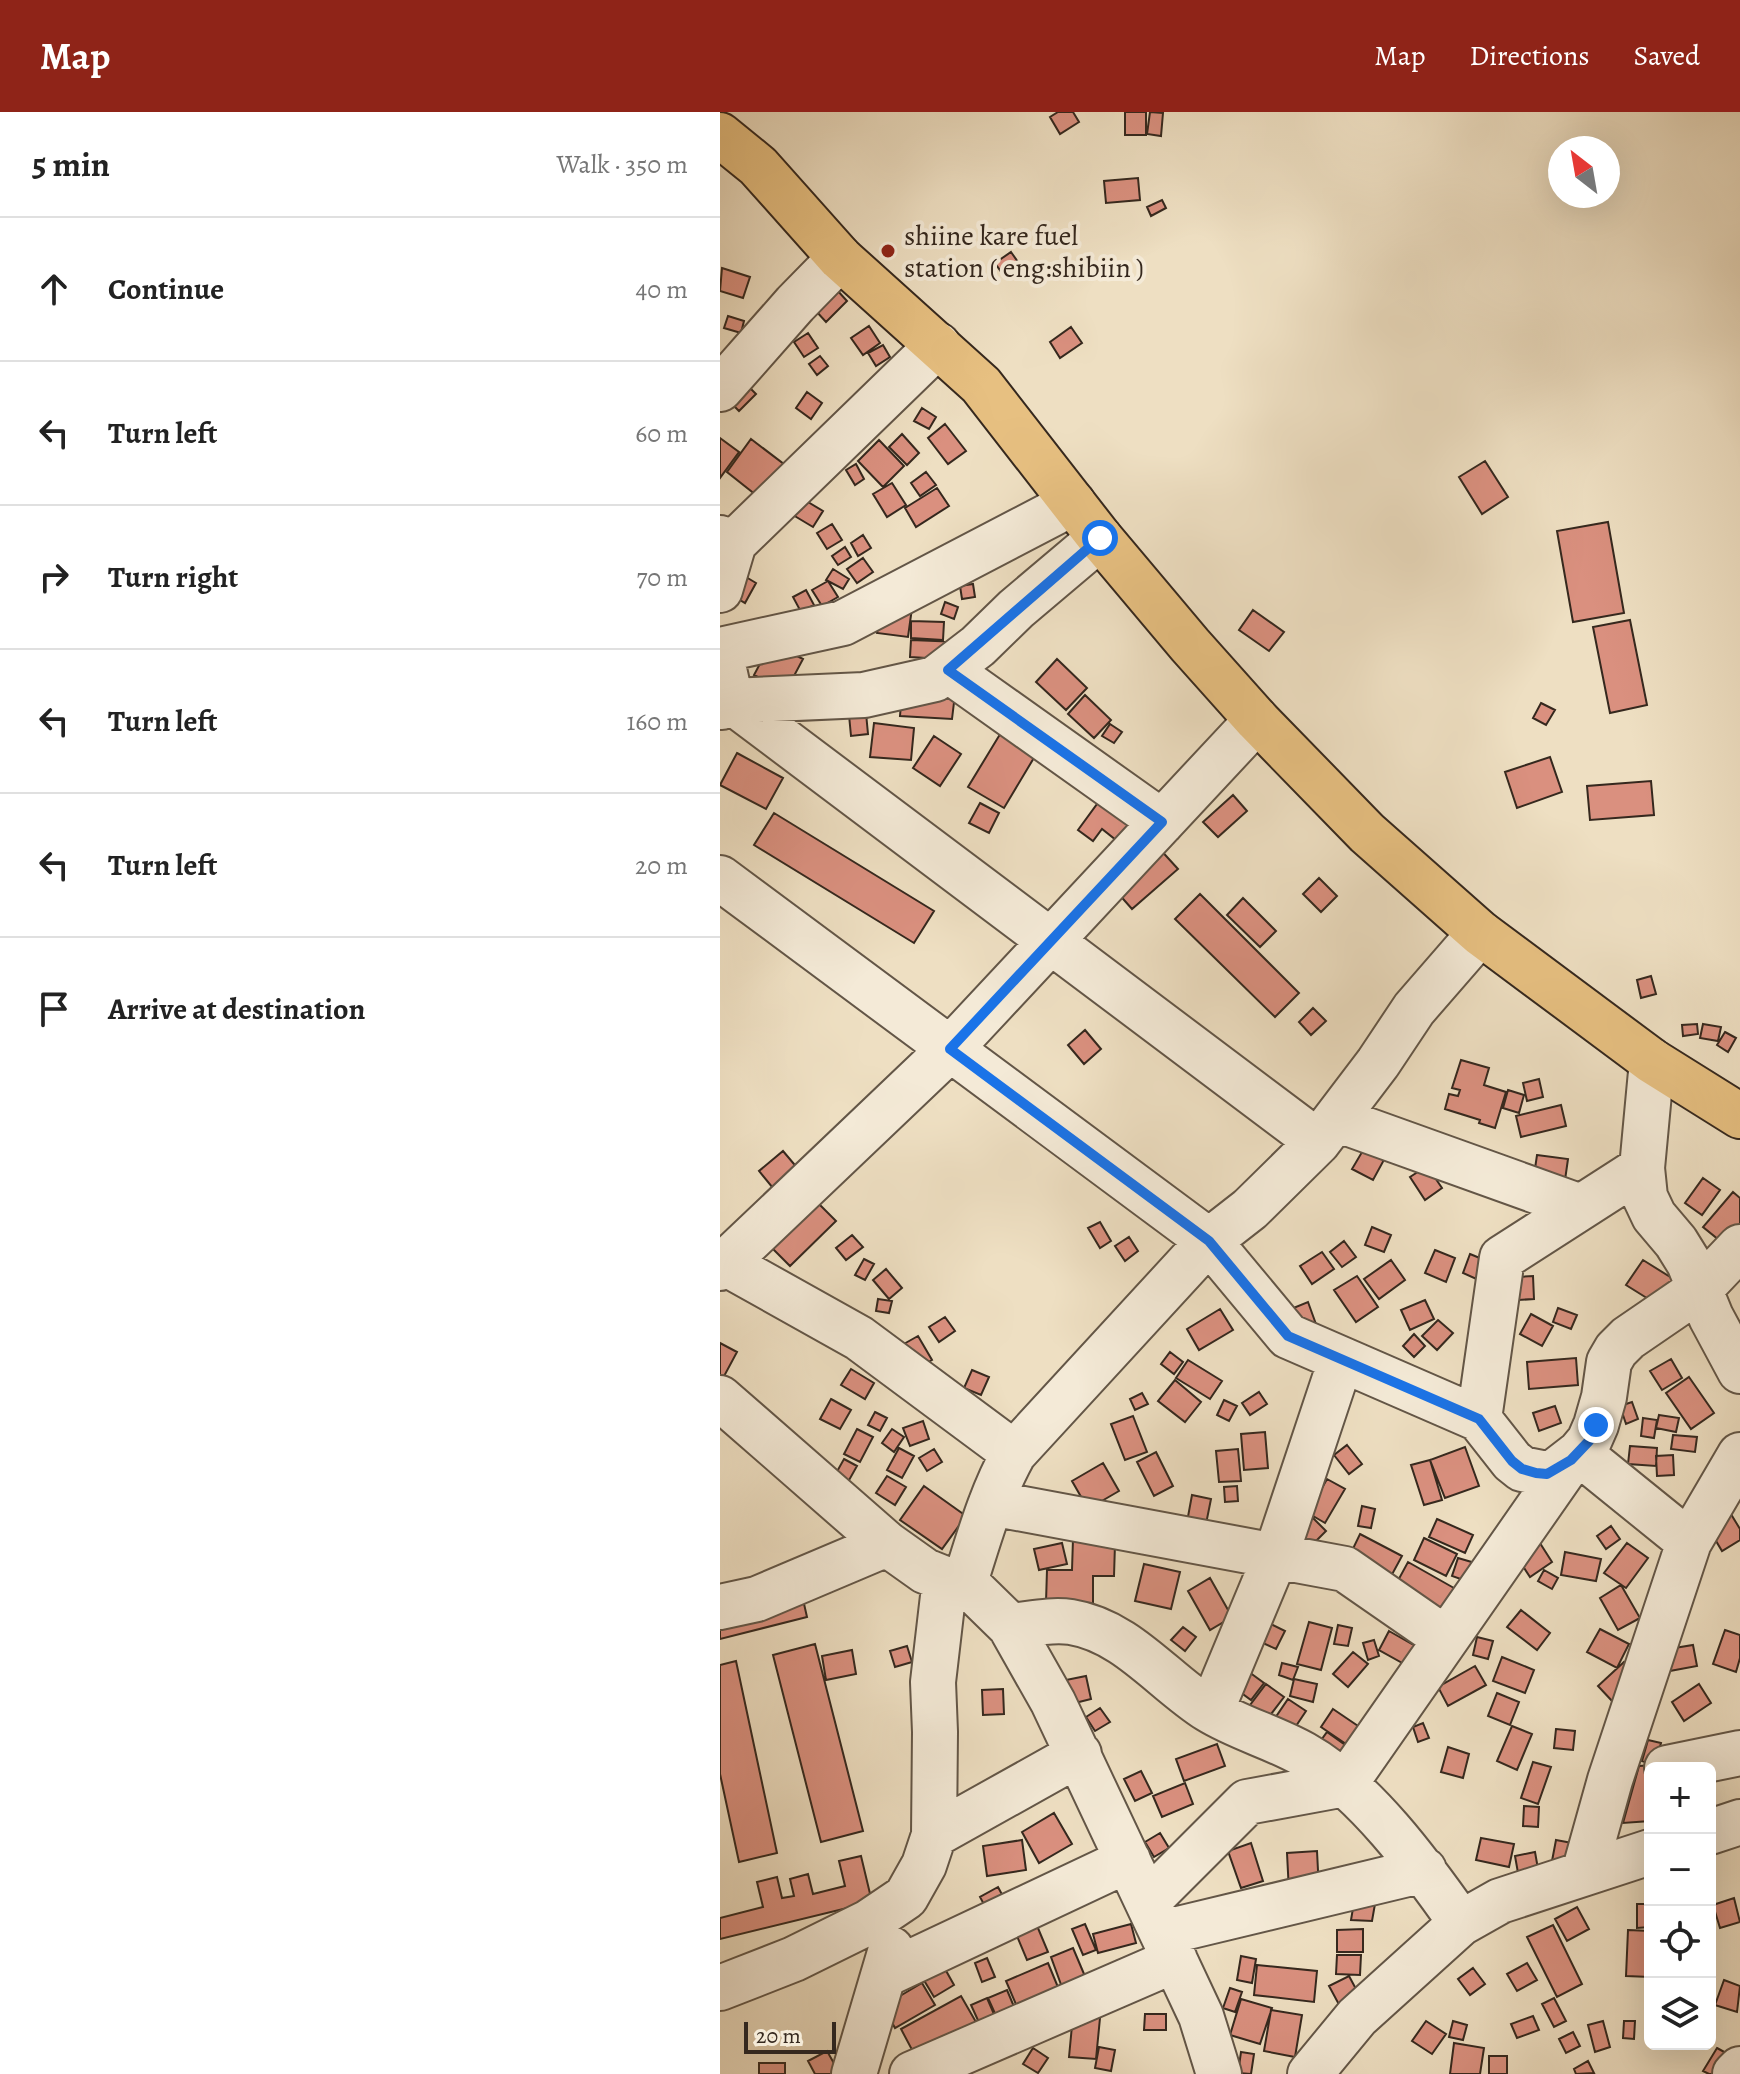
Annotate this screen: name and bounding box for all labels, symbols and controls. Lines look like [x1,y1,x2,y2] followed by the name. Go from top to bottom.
[40,30,110,82] text: Map
[1374,37,1425,75] text: Map
[1469,37,1590,75] text: Directions
[1634,37,1700,75] text: Saved
[1548,136,1620,208] north arrow
[32,141,110,188] text: 5 min
[556,147,688,182] text: Walk · 350 m
[904,217,1144,287] place label: shiine kare fuel station ( eng:shibiin )
[879,242,897,260] marker: shiine kare fuel station ( eng:shibiin )
[32,267,76,311] icon: ahead
[108,269,224,309] text: Continue
[636,272,688,307] text: 40 m
[32,411,76,455] icon: left
[108,413,217,453] text: Turn left
[635,416,688,451] text: 60 m
[1082,520,1118,556] route start
[32,555,76,599] icon: right
[108,557,238,597] text: Turn right
[636,560,688,595] text: 70 m
[32,699,76,743] icon: left
[108,701,217,741] text: Turn left
[626,704,688,739] text: 160 m
[32,843,76,887] icon: left
[108,845,217,885] text: Turn left
[635,848,688,883] text: 20 m
[32,987,76,1031] icon: arrive
[108,989,365,1029] text: Arrive at destination
[1578,1407,1614,1443] route end
[1644,1762,1716,2050] map controls
[1644,1762,1716,1834] button: +
[1644,1834,1716,1906] button: −
[1644,1906,1716,1978] button: locate
[1644,1978,1716,2050] button: layers
[744,2018,836,2054] scale bar
[756,2021,801,2051] text: 20 m

